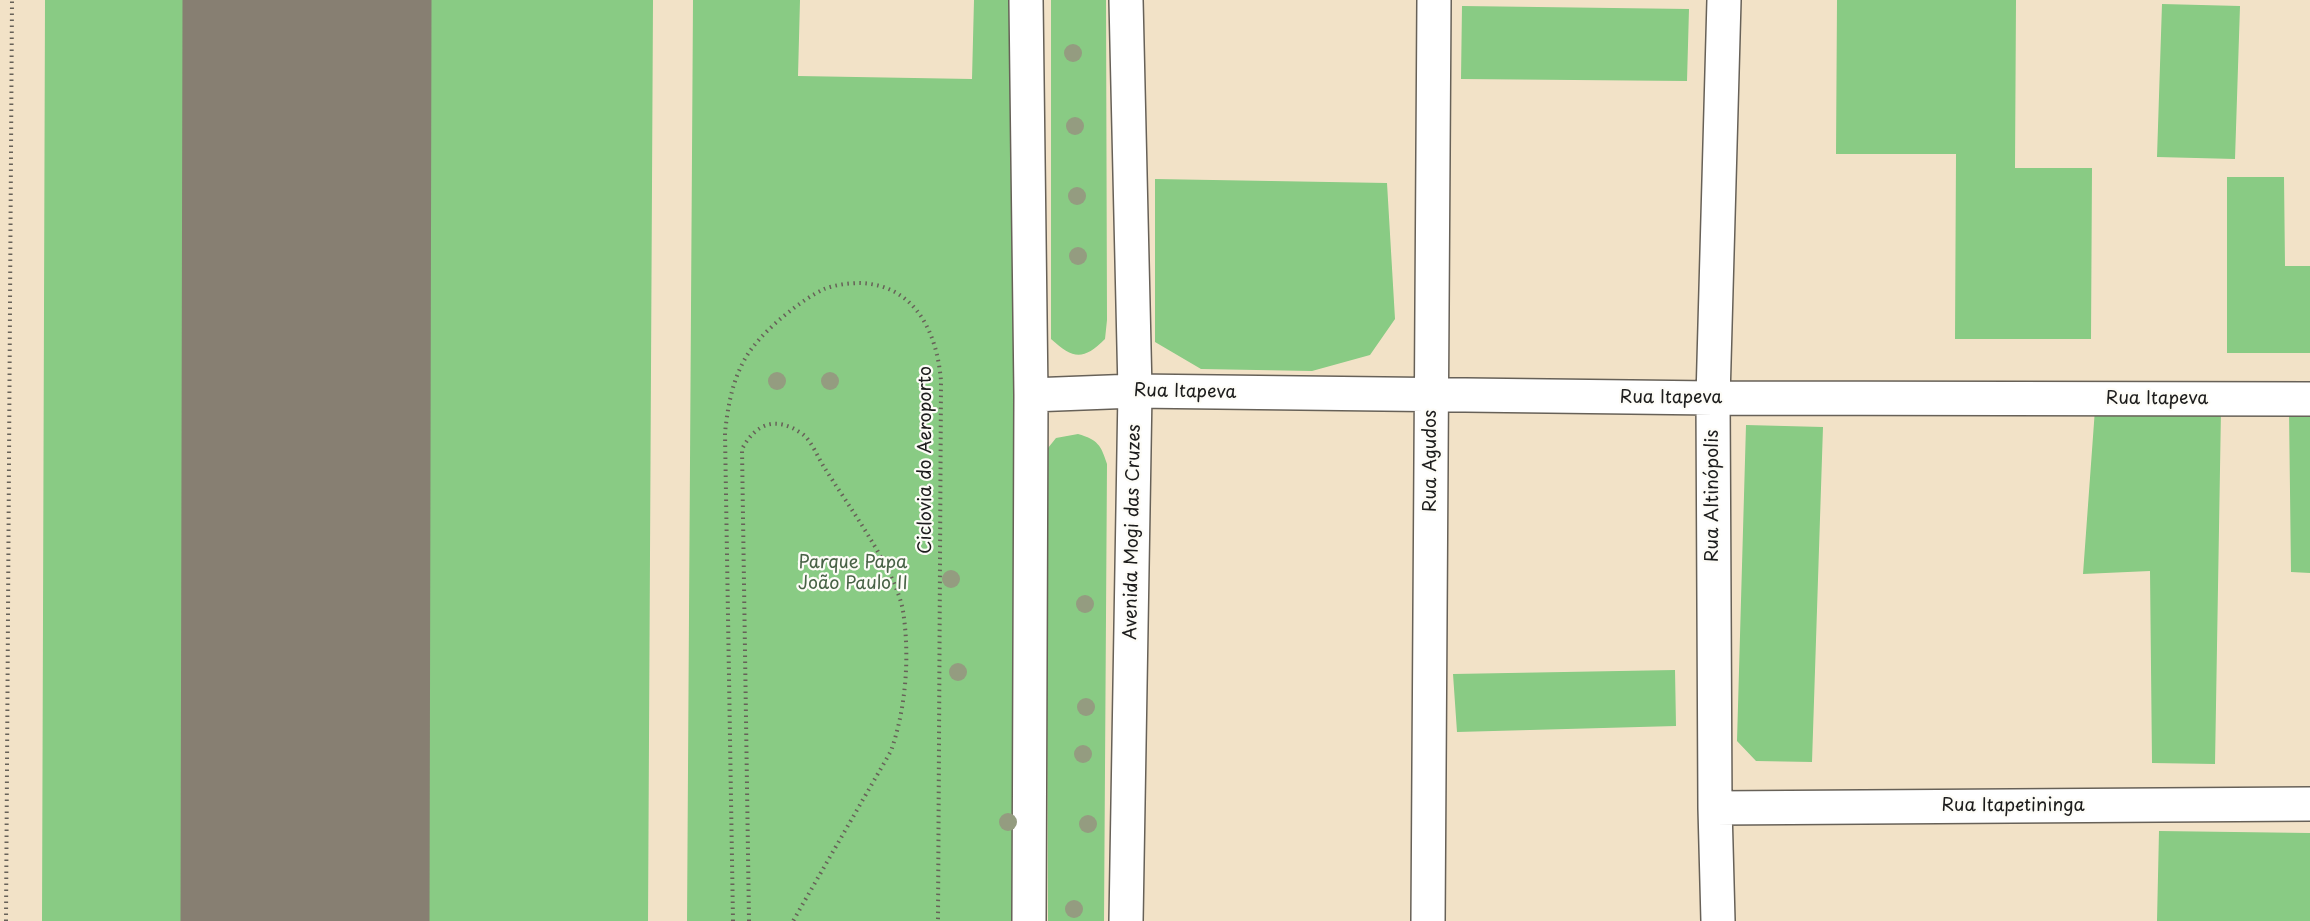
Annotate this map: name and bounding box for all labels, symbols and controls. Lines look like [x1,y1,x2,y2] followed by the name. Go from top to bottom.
[915,366,937,554] street label: Ciclovia do Aeroporto
[1133,380,1237,404] street label: Rua Itapeva
[1620,387,1722,409] street label: Rua Itapeva
[2106,388,2208,410] street label: Rua Itapeva
[1420,410,1442,512] street label: Rua Agudos
[1120,424,1146,640] street label: Avenida Mogi das Cruzes
[1702,430,1724,562] street label: Rua Altinópolis
[798,552,908,594] park label: Parque Papa João Paulo II
[1941,795,2085,817] street label: Rua Itapetininga

